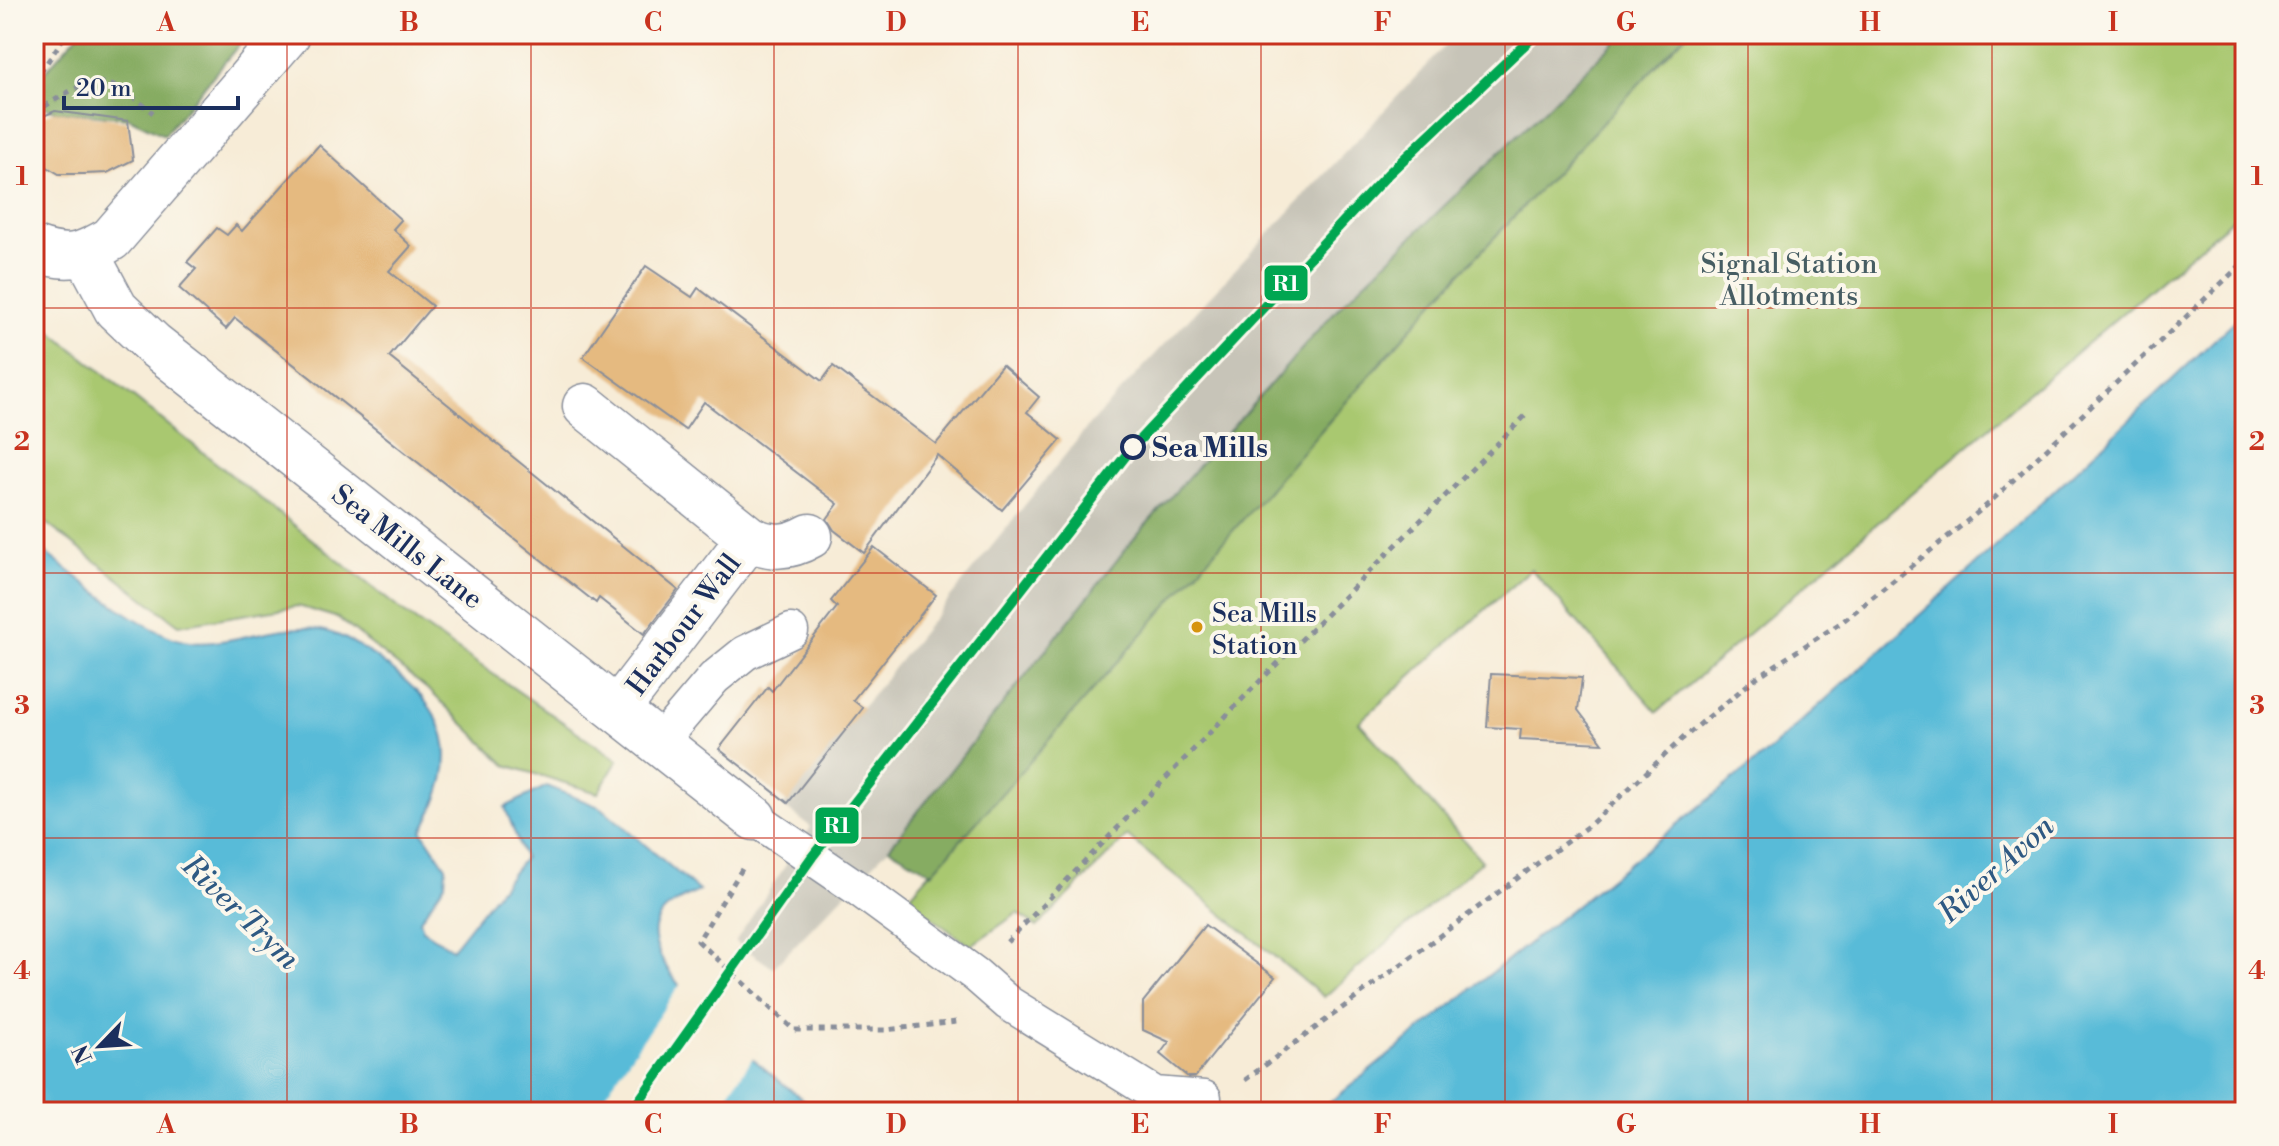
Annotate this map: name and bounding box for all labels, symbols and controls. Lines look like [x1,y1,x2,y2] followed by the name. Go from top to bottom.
[156,7,176,39] text: A
[399,7,419,39] text: B
[644,7,662,39] text: C
[886,7,906,39] text: D
[1131,7,1149,39] text: E
[1374,7,1392,39] text: F
[1616,7,1637,39] text: G
[1859,7,1881,39] text: H
[2108,7,2118,39] text: I
[64,60,238,110] scale bar
[76,74,132,104] text: 20 m
[16,161,29,193] text: 1
[2251,161,2264,193] text: 1
[1701,247,1878,314] park label: Signal Station Allotments
[1263,264,1309,302] line badge: R1
[1273,271,1300,298] text: R1
[14,426,30,458] text: 2
[2249,426,2265,458] text: 2
[1152,431,1268,466] place label: Sea Mills
[1121,435,1145,459] marker: Sea Mills
[324,477,490,617] street label: Sea Mills Lane
[620,547,749,703] street label: Harbour Wall
[1212,598,1317,662] place label: Sea Mills Station
[1189,619,1205,635] marker: Sea Mills Station
[14,690,30,722] text: 3
[2249,690,2265,722] text: 3
[814,806,860,845] line badge: R1
[1930,808,2063,932] water label: River Avon
[824,813,851,840] text: R1
[173,847,308,979] water label: River Trym
[13,955,31,987] text: 4
[2248,955,2266,987] text: 4
[60,1006,140,1086] north arrow
[67,1040,99,1067] text: N
[156,1109,176,1141] text: A
[399,1109,419,1141] text: B
[644,1109,662,1141] text: C
[886,1109,906,1141] text: D
[1131,1109,1149,1141] text: E
[1374,1109,1392,1141] text: F
[1616,1109,1637,1141] text: G
[1859,1109,1881,1141] text: H
[2108,1109,2118,1141] text: I

